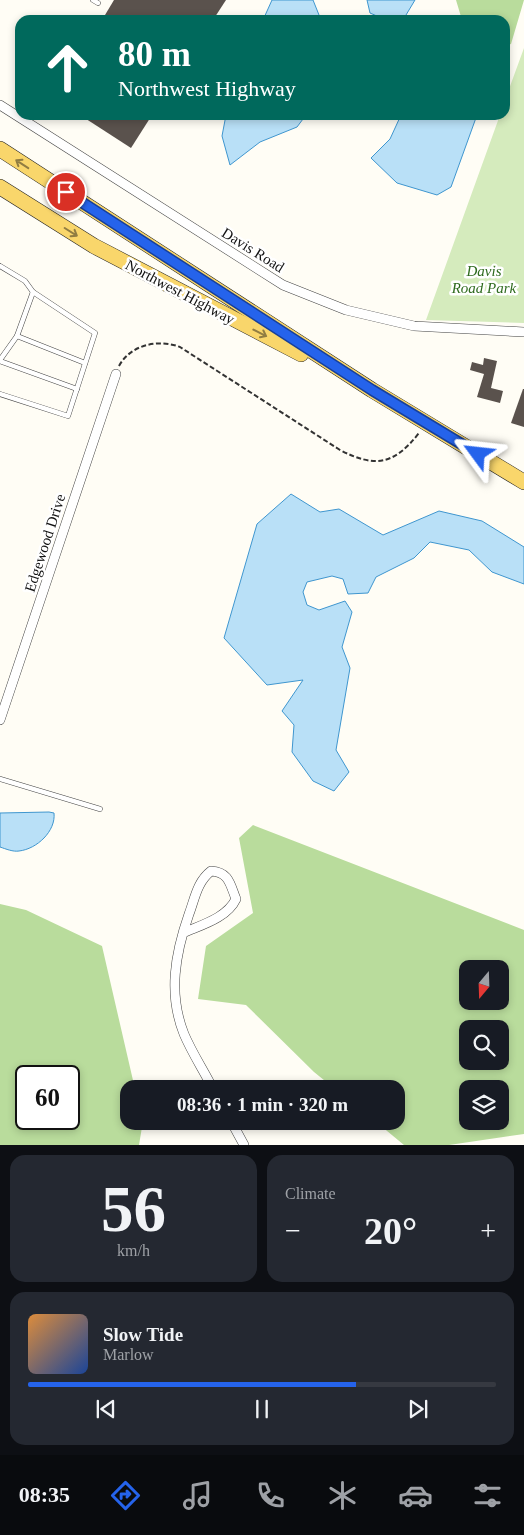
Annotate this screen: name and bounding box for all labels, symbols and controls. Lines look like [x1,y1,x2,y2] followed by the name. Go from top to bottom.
[35,35,100,100] icon: ahead
[118,35,191,74] text: 80 m
[118,76,296,101] text: Northwest Highway
[16,158,30,168] one-way arrow
[45,171,87,213] pin
[52,178,80,206] icon: arrive
[219,225,288,276] street label: Davis Road
[63,227,77,237] one-way arrow
[123,256,238,328] street label: Northwest Highway
[451,263,517,296] park label: Davis Road Park
[252,329,267,339] one-way arrow
[451,427,503,479] position arrow
[22,492,68,594] street label: Edgewood Drive
[459,960,509,1010] north arrow
[459,960,509,1130] map controls
[459,1020,509,1070] button: search
[15,1065,80,1130] speed limit sign: 60
[459,1080,509,1130] button: layers
[177,1094,348,1115] text: 08:36 · 1 min · 320 m
[101,1173,166,1245] text: 56
[285,1185,336,1202] text: Climate
[364,1210,417,1252] text: 20°
[285,1215,301,1246] text: −
[480,1215,496,1246] text: +
[117,1242,150,1259] text: km/h
[103,1324,183,1345] text: Slow Tide
[103,1346,154,1363] text: Marlow
[92,1395,120,1423] icon: previous
[248,1395,276,1423] icon: pause
[404,1395,432,1423] icon: next
[108,1478,143,1513] icon: directions
[180,1478,215,1513] icon: music
[253,1478,288,1513] icon: phone
[325,1478,360,1513] icon: climate
[398,1478,433,1513] icon: car
[470,1478,505,1513] icon: filters
[19,1482,70,1507] text: 08:35

